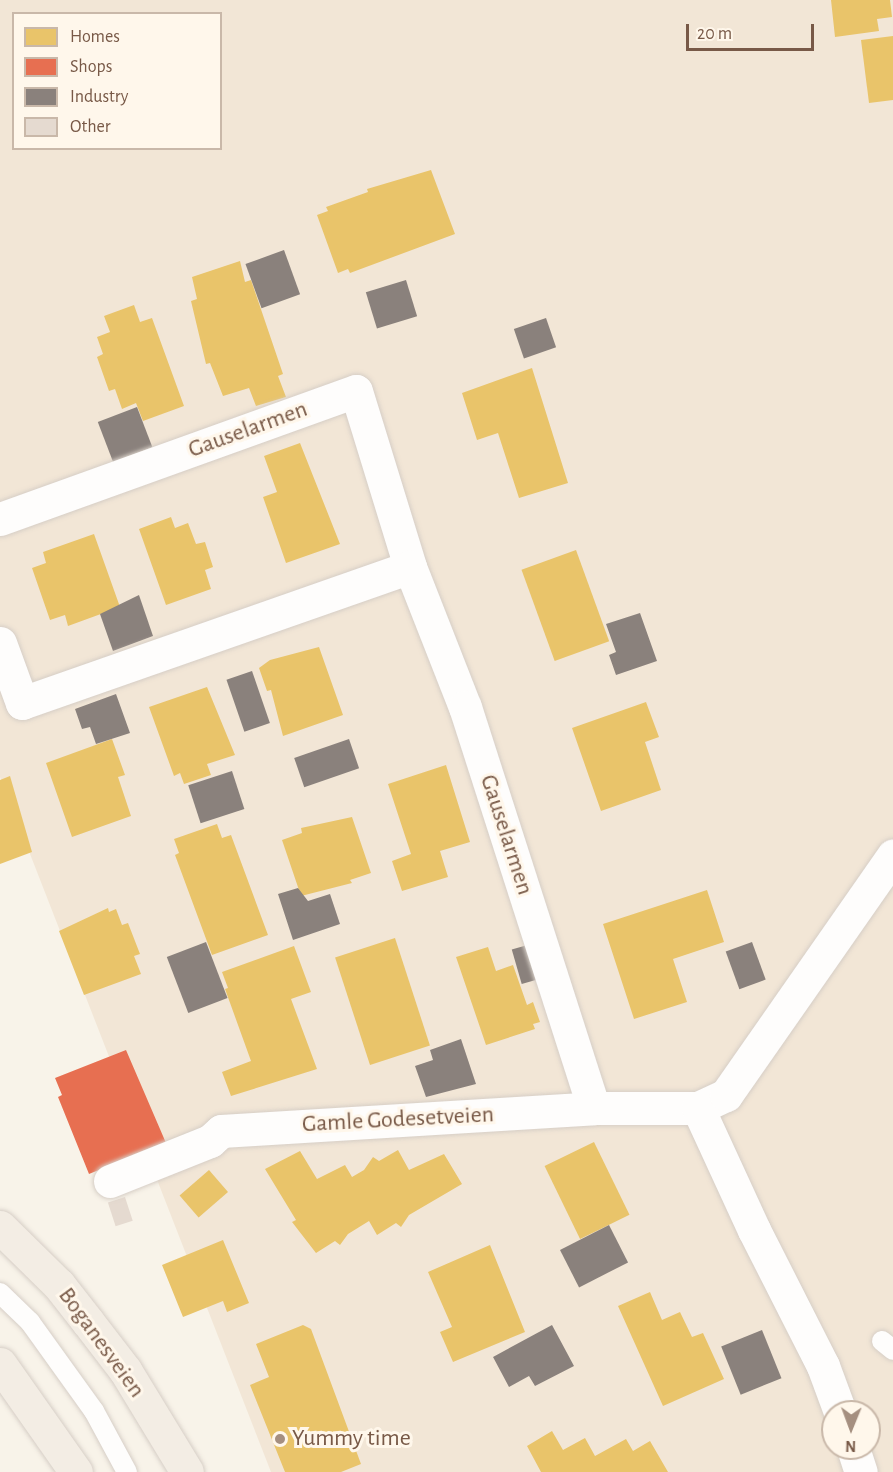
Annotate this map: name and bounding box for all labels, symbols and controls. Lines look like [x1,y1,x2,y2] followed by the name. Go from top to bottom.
[12,12,222,150] legend
[689,12,816,50] scale bar
[697,25,732,43] text: 20 m
[70,28,120,46] text: Homes
[70,58,112,76] text: Shops
[70,88,129,106] text: Industry
[70,118,111,136] text: Other
[185,395,311,465] street label: Gauselarmen
[473,771,539,899] street label: Gauselarmen
[301,1101,495,1139] street label: Gamle Godesetveien
[51,1282,151,1404] street label: Boganesveien
[821,1400,881,1460] north arrow
[292,1425,411,1453] place label: Yummy time
[273,1432,287,1446] marker: Yummy time
[845,1438,856,1454] text: N

